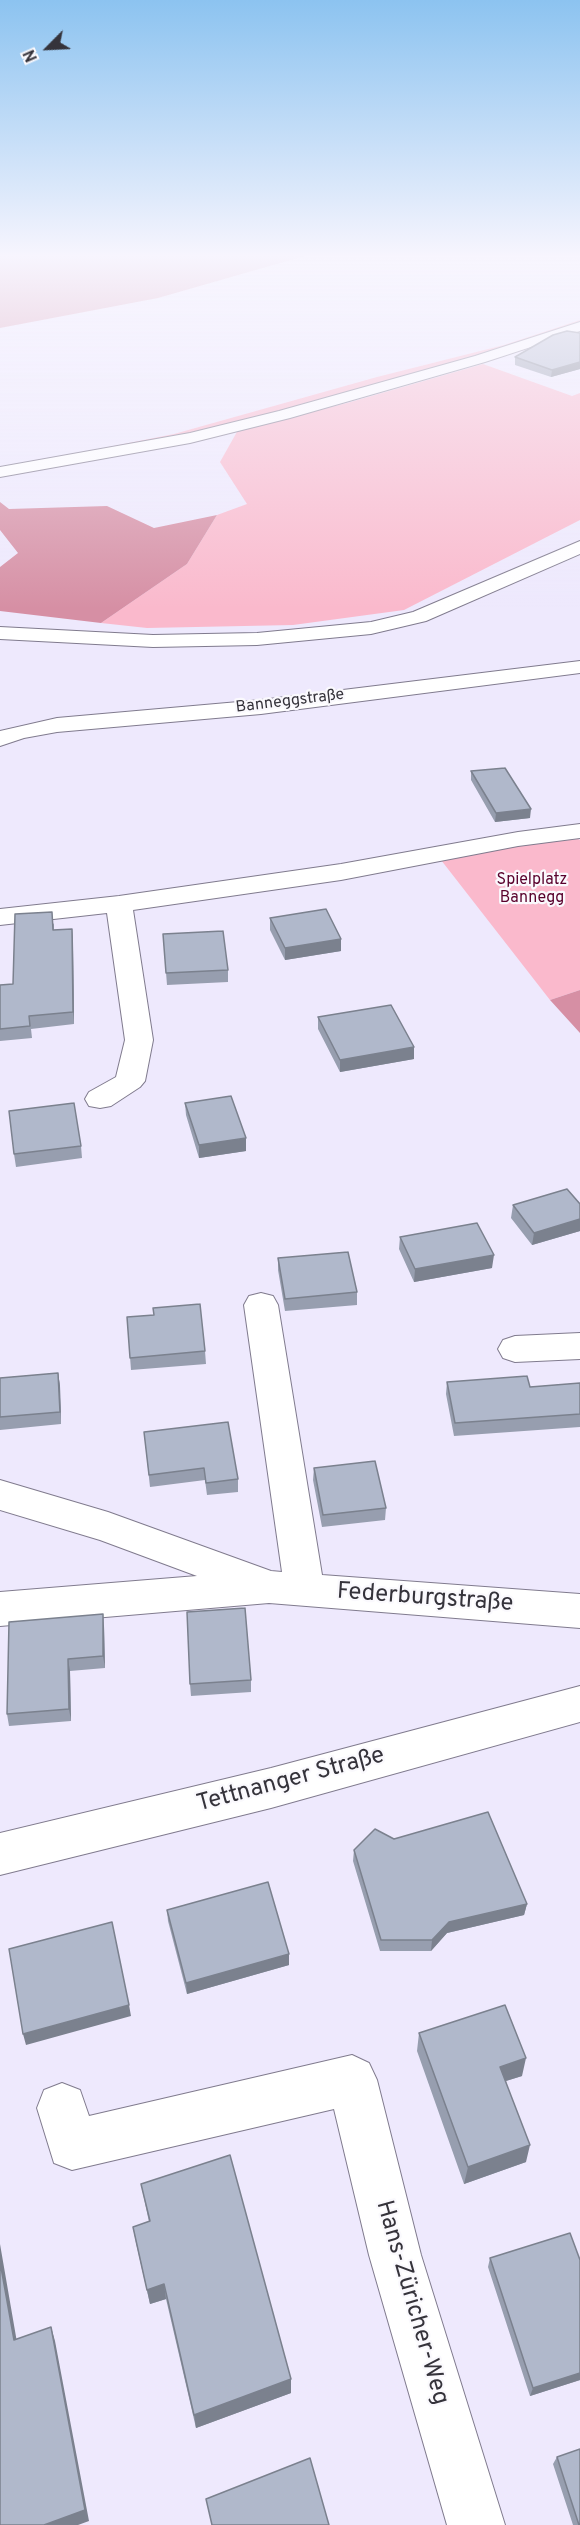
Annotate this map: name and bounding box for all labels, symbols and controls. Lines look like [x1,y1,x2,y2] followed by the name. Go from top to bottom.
[18,18,78,78] north arrow
[20,46,43,65] text: N
[235,686,345,718] street label: Banneggstraße
[497,871,567,909] park label: Spielplatz Bannegg
[336,1578,514,1620] street label: Federburgstraße
[194,1742,388,1820] street label: Tettnanger Straße
[368,2197,454,2409] street label: Hans-Züricher-Weg

